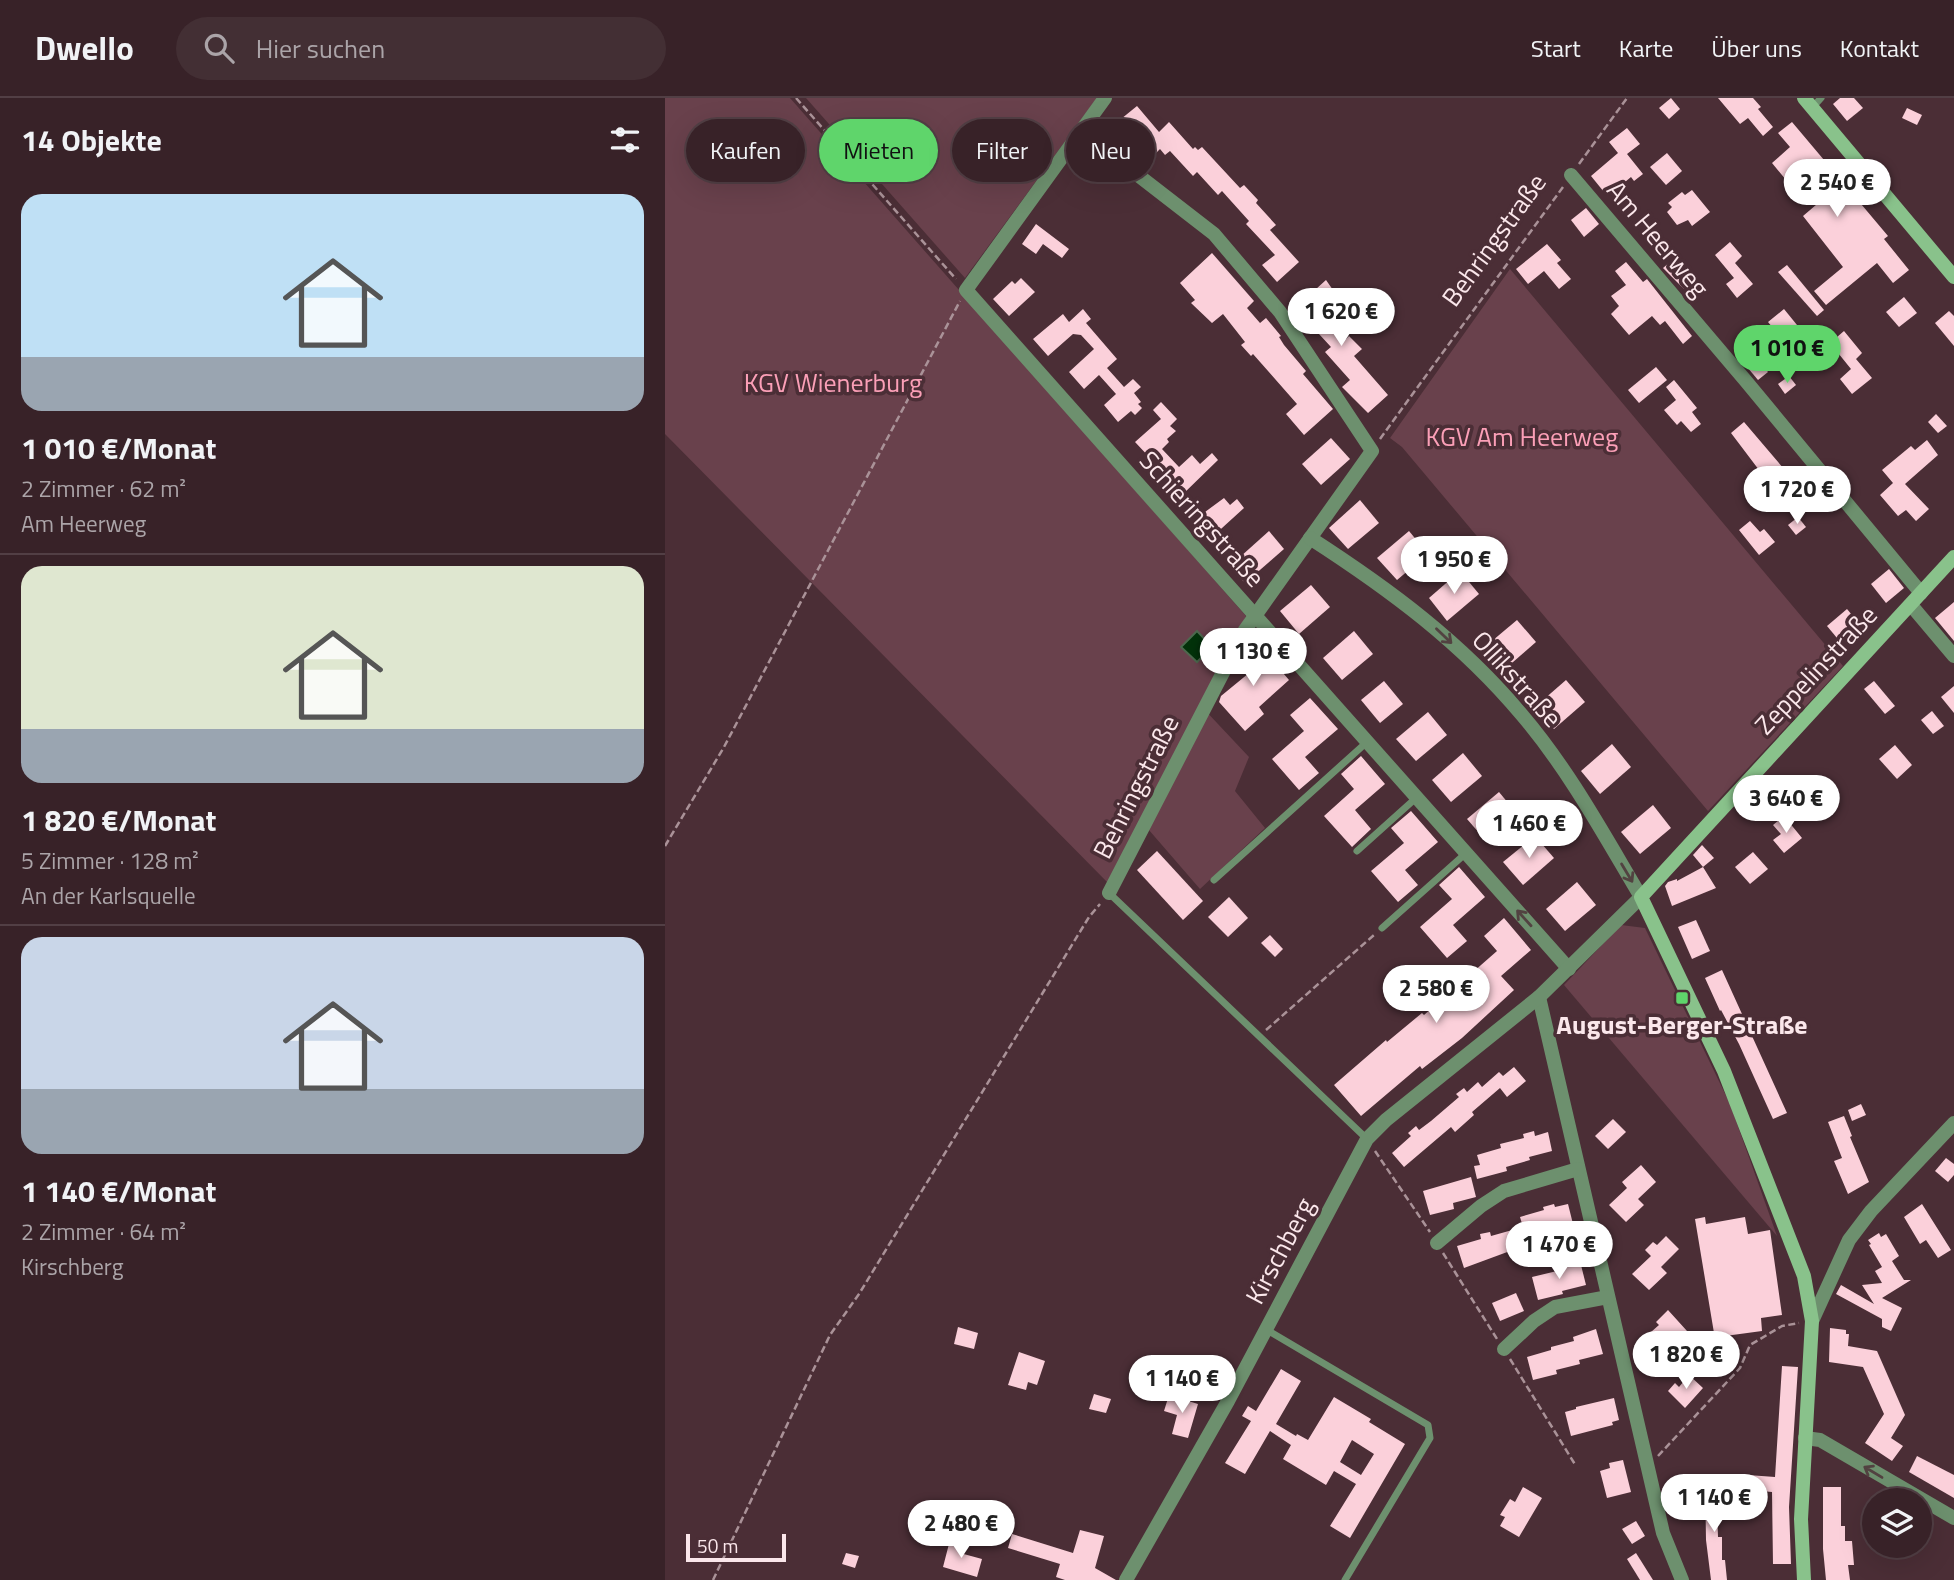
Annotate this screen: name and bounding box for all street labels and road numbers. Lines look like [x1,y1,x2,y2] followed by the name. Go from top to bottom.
[1432,165,1555,314] street label: Behringstraße
[1598,172,1719,306] street label: Am Heerweg
[1130,442,1274,595] street label: Schieringstraße
[1745,596,1886,743] street label: Zeppelinstraße
[1463,622,1572,736] street label: Ollikstraße
[1083,708,1188,865] street label: Behringstraße
[1235,1190,1324,1311] street label: Kirschberg

